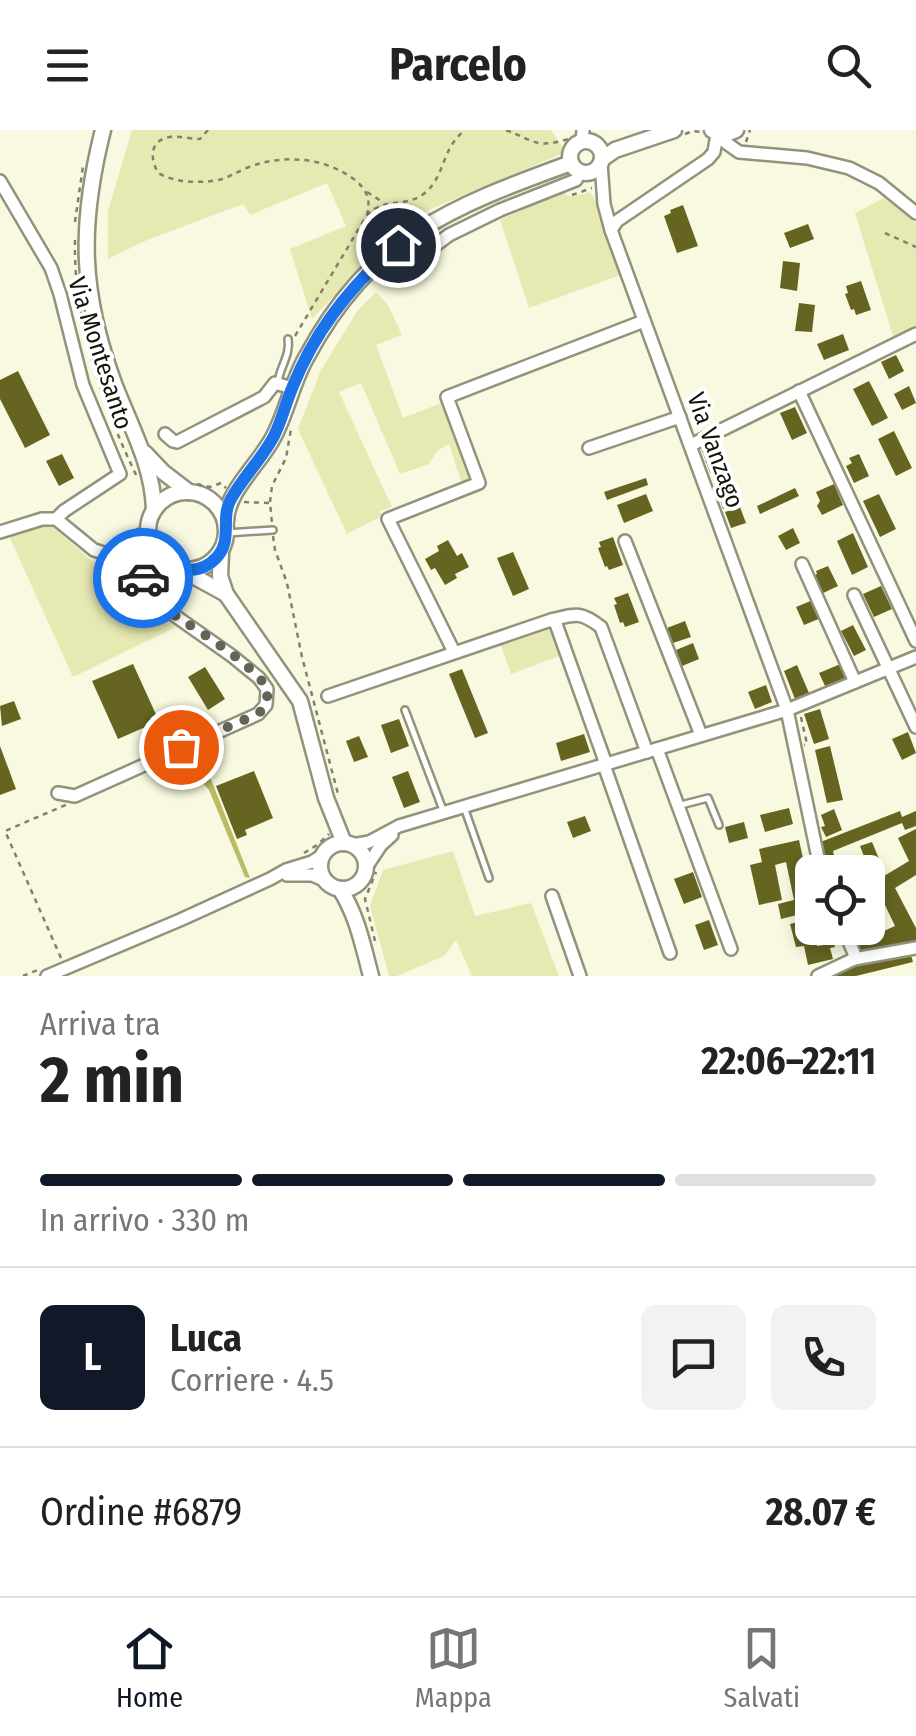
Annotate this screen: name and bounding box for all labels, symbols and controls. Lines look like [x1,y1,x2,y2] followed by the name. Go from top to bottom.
[40,38,95,93] icon: menu
[389,38,527,92] text: Parcelo
[821,38,876,93] icon: search
[356,203,441,288] pin
[371,218,426,273] icon: home
[61,273,139,433] street label: Via Montesanto
[680,389,750,512] street label: Via Vanzago
[93,528,193,628] courier
[116,551,171,606] icon: car
[139,705,224,790] pin
[154,720,209,775] icon: bag
[795,855,885,945] map controls
[795,855,885,945] button: locate
[40,1005,161,1043] text: Arriva tra
[701,1038,876,1084] text: 22:06–22:11
[40,1041,184,1119] text: 2 min
[40,1201,249,1239] text: In arrivo · 330 m
[641,1305,746,1410] button: chat
[771,1305,876,1410] button: phone
[170,1315,242,1361] text: Luca
[84,1334,101,1380] text: L
[170,1361,334,1399] text: Corriere · 4.5
[40,1489,242,1535] text: Ordine #6879
[766,1489,876,1535] text: 28.07 €
[116,1621,183,1714] tab: Home
[415,1621,492,1714] tab: Mappa
[724,1621,800,1714] tab: Salvati

